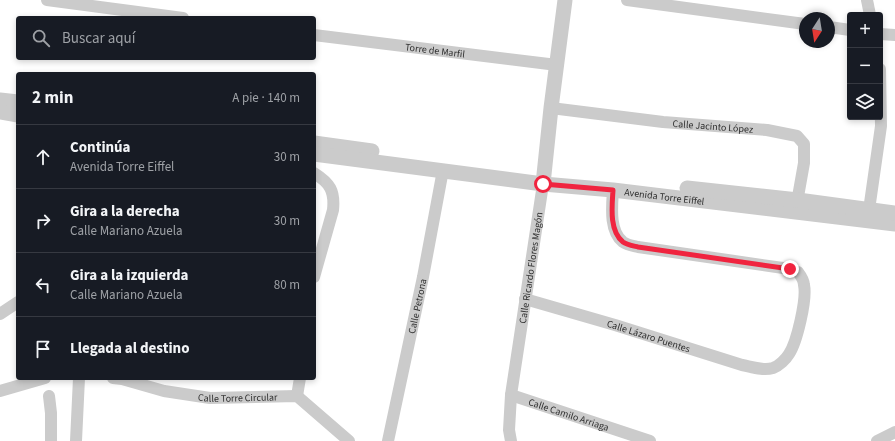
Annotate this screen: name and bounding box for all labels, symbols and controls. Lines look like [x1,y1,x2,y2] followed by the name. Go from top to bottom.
[799,12,835,48] north arrow
[847,12,883,120] map controls
[847,12,883,48] button: +
[16,16,316,60] search box
[30,27,52,49] icon: search
[62,28,135,49] text: Buscar aquí
[404,40,466,62] street label: Torre de Marfil
[847,48,883,84] button: −
[847,84,883,120] button: layers
[32,86,73,110] text: 2 min
[232,89,300,107] text: A pie · 140 m
[672,117,754,137] street label: Calle Jacinto López
[70,137,131,158] text: Continúa
[32,146,54,168] icon: ahead
[274,148,300,166] text: 30 m
[70,158,174,176] text: Avenida Torre Eiffel
[534,175,552,193] route start
[624,185,705,209] street label: Avenida Torre Eiffel
[70,201,180,222] text: Gira a la derecha
[32,210,54,232] icon: right
[516,211,547,325] street label: Calle Ricardo Flores Magón
[274,212,300,230] text: 30 m
[70,222,183,240] text: Calle Mariano Azuela
[781,260,799,278] route end
[70,265,189,286] text: Gira a la izquierda
[32,274,54,296] icon: left
[274,276,300,294] text: 80 m
[405,277,430,335] street label: Calle Petrona
[70,286,183,304] text: Calle Mariano Azuela
[605,317,692,356] street label: Calle Lázaro Puentes
[32,338,54,360] icon: arrive
[70,338,190,359] text: Llegada al destino
[197,390,278,406] street label: Calle Torre Circular
[526,395,611,435] street label: Calle Camilo Arriaga

